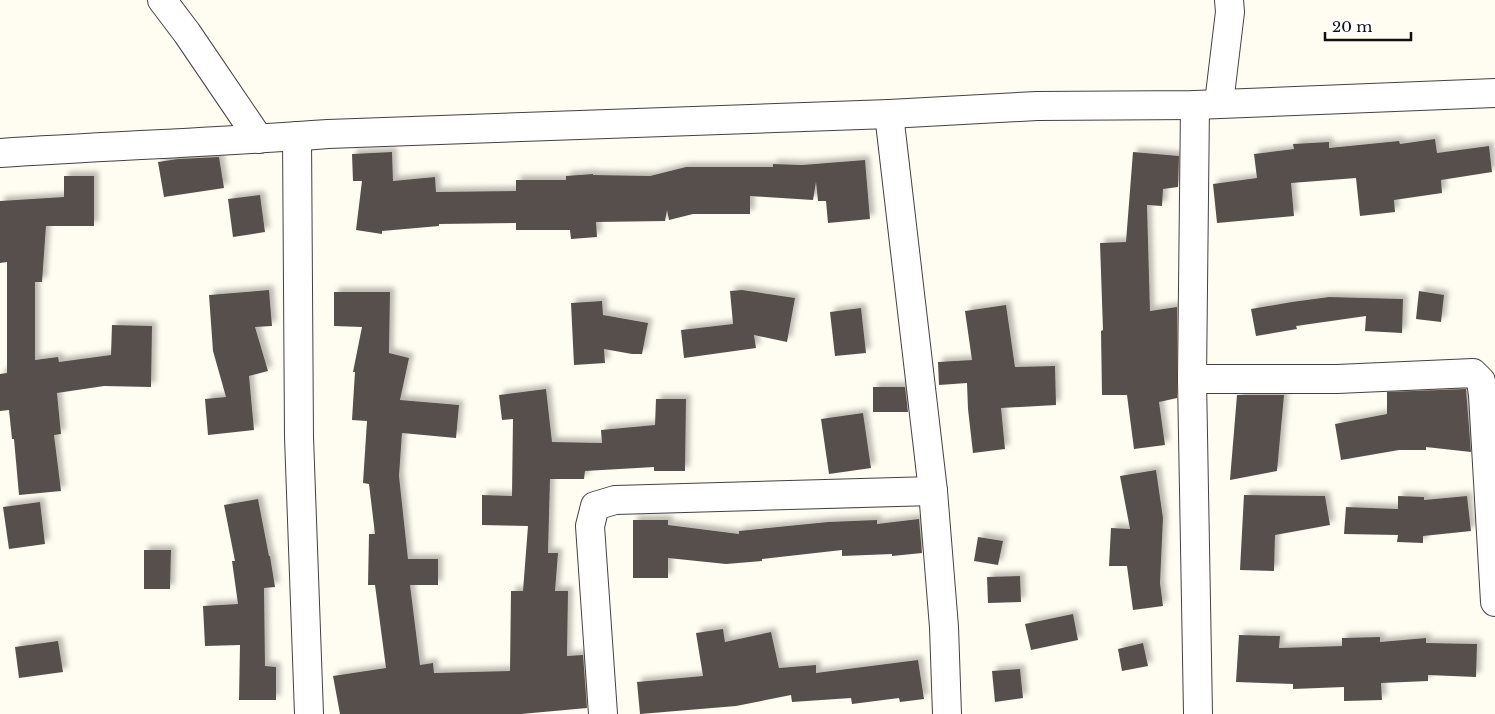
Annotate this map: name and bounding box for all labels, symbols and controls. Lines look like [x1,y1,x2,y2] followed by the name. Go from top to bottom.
[1325,10,1411,42] scale bar
[1332,17,1372,36] text: 20 m

